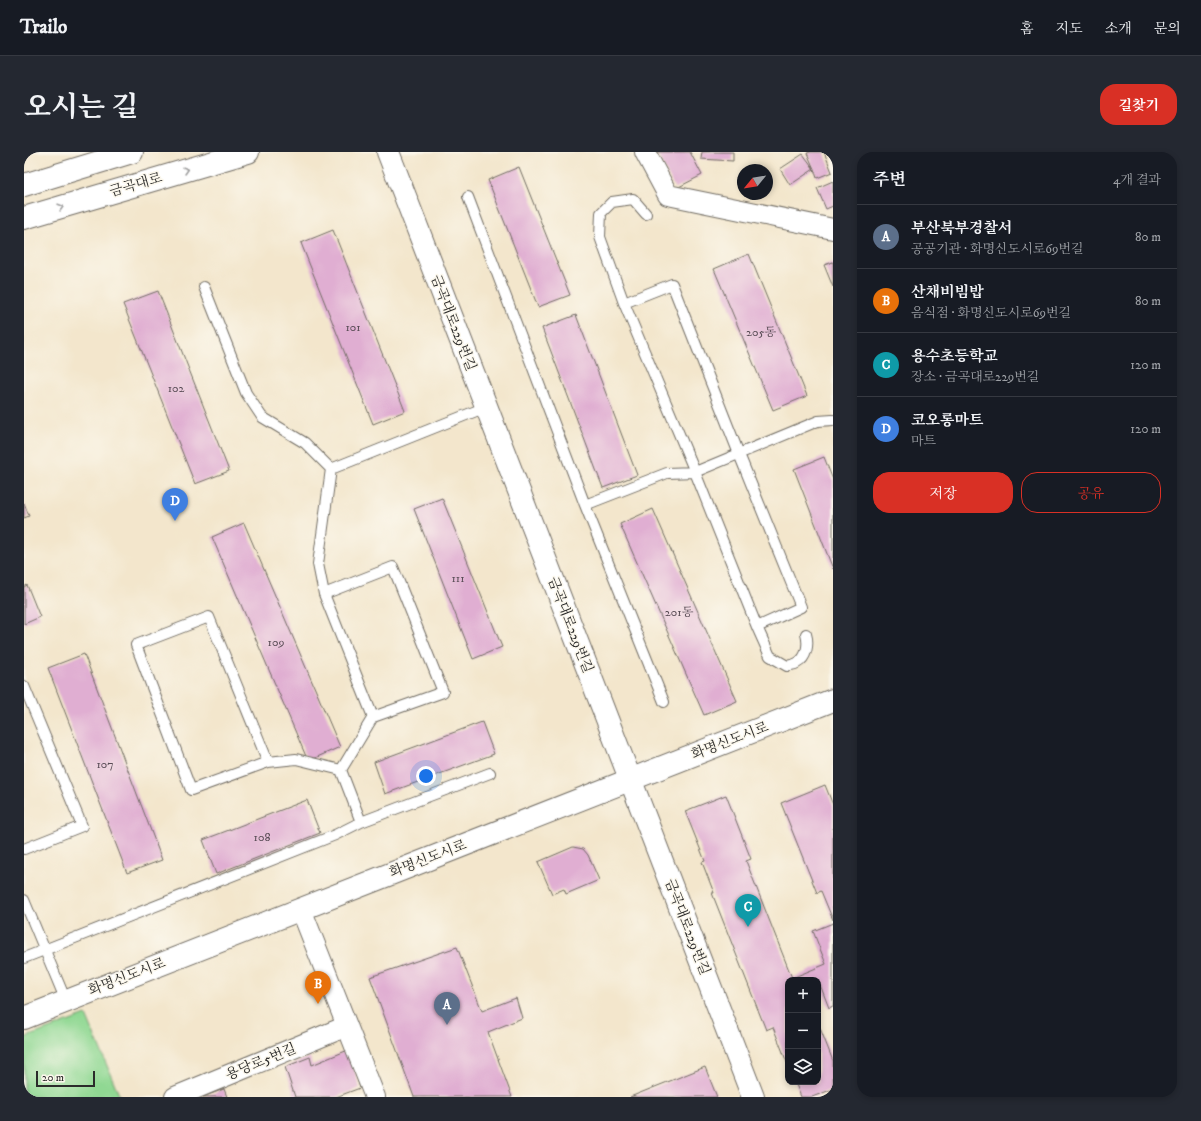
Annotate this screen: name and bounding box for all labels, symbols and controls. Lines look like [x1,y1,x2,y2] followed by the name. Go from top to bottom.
[20,16,67,39] text: Trailo
[1020,20,1034,38] text: 홈
[1056,20,1083,38] text: 지도
[1105,20,1132,38] text: 소개
[1154,20,1181,38] text: 문의
[1100,84,1177,125] button: 길찾기
[24,90,138,125] text: 오시는 길
[737,164,773,200] north arrow
[182,166,189,175] one-way arrow
[108,169,165,201] street label: 금곡대로
[873,169,906,191] text: 주변
[1113,172,1161,188] text: 4개 결과
[58,203,65,212] one-way arrow
[911,219,1012,238] text: 부산북부경찰서
[882,229,890,245] text: A
[1135,229,1161,245] text: 80 m
[911,241,1084,257] text: 공공기관 · 화명신도시로69번길
[426,272,480,374] street label: 금곡대로229번길
[911,283,983,302] text: 산채비빔밥
[882,293,890,309] text: B
[1135,293,1161,309] text: 80 m
[911,305,1071,321] text: 음식점 · 화명신도시로69번길
[345,320,361,335] house number: 101
[746,325,776,340] house number: 205동
[911,347,998,366] text: 용수초등학교
[882,357,890,373] text: C
[1130,357,1161,373] text: 120 m
[911,369,1039,385] text: 장소 · 금곡대로229번길
[168,381,184,396] house number: 102
[911,411,983,430] text: 코오롱마트
[881,421,891,437] text: D
[1130,421,1161,437] text: 120 m
[911,433,936,449] text: 마트
[873,472,1013,513] button: 저장
[1021,472,1161,513] button: 공유
[162,488,188,521] pin: D
[451,571,465,586] house number: 111
[543,574,597,676] street label: 금곡대로229번길
[665,605,694,620] house number: 201동
[268,635,284,650] house number: 109
[689,718,772,764] street label: 화명신도시로
[96,757,114,772] house number: 107
[416,766,436,786] your location
[254,830,270,845] house number: 108
[387,836,470,882] street label: 화명신도시로
[660,876,714,978] street label: 금곡대로229번길
[735,894,761,927] pin: C
[86,954,169,1000] street label: 화명신도시로
[305,971,331,1004] pin: B
[785,977,821,1085] map controls
[785,977,821,1013] button: +
[434,992,460,1025] pin: A
[785,1013,821,1049] button: −
[223,1040,299,1084] street label: 용당로5번길
[785,1049,821,1085] button: layers
[36,1069,95,1088] scale bar
[42,1071,64,1085] text: 20 m

